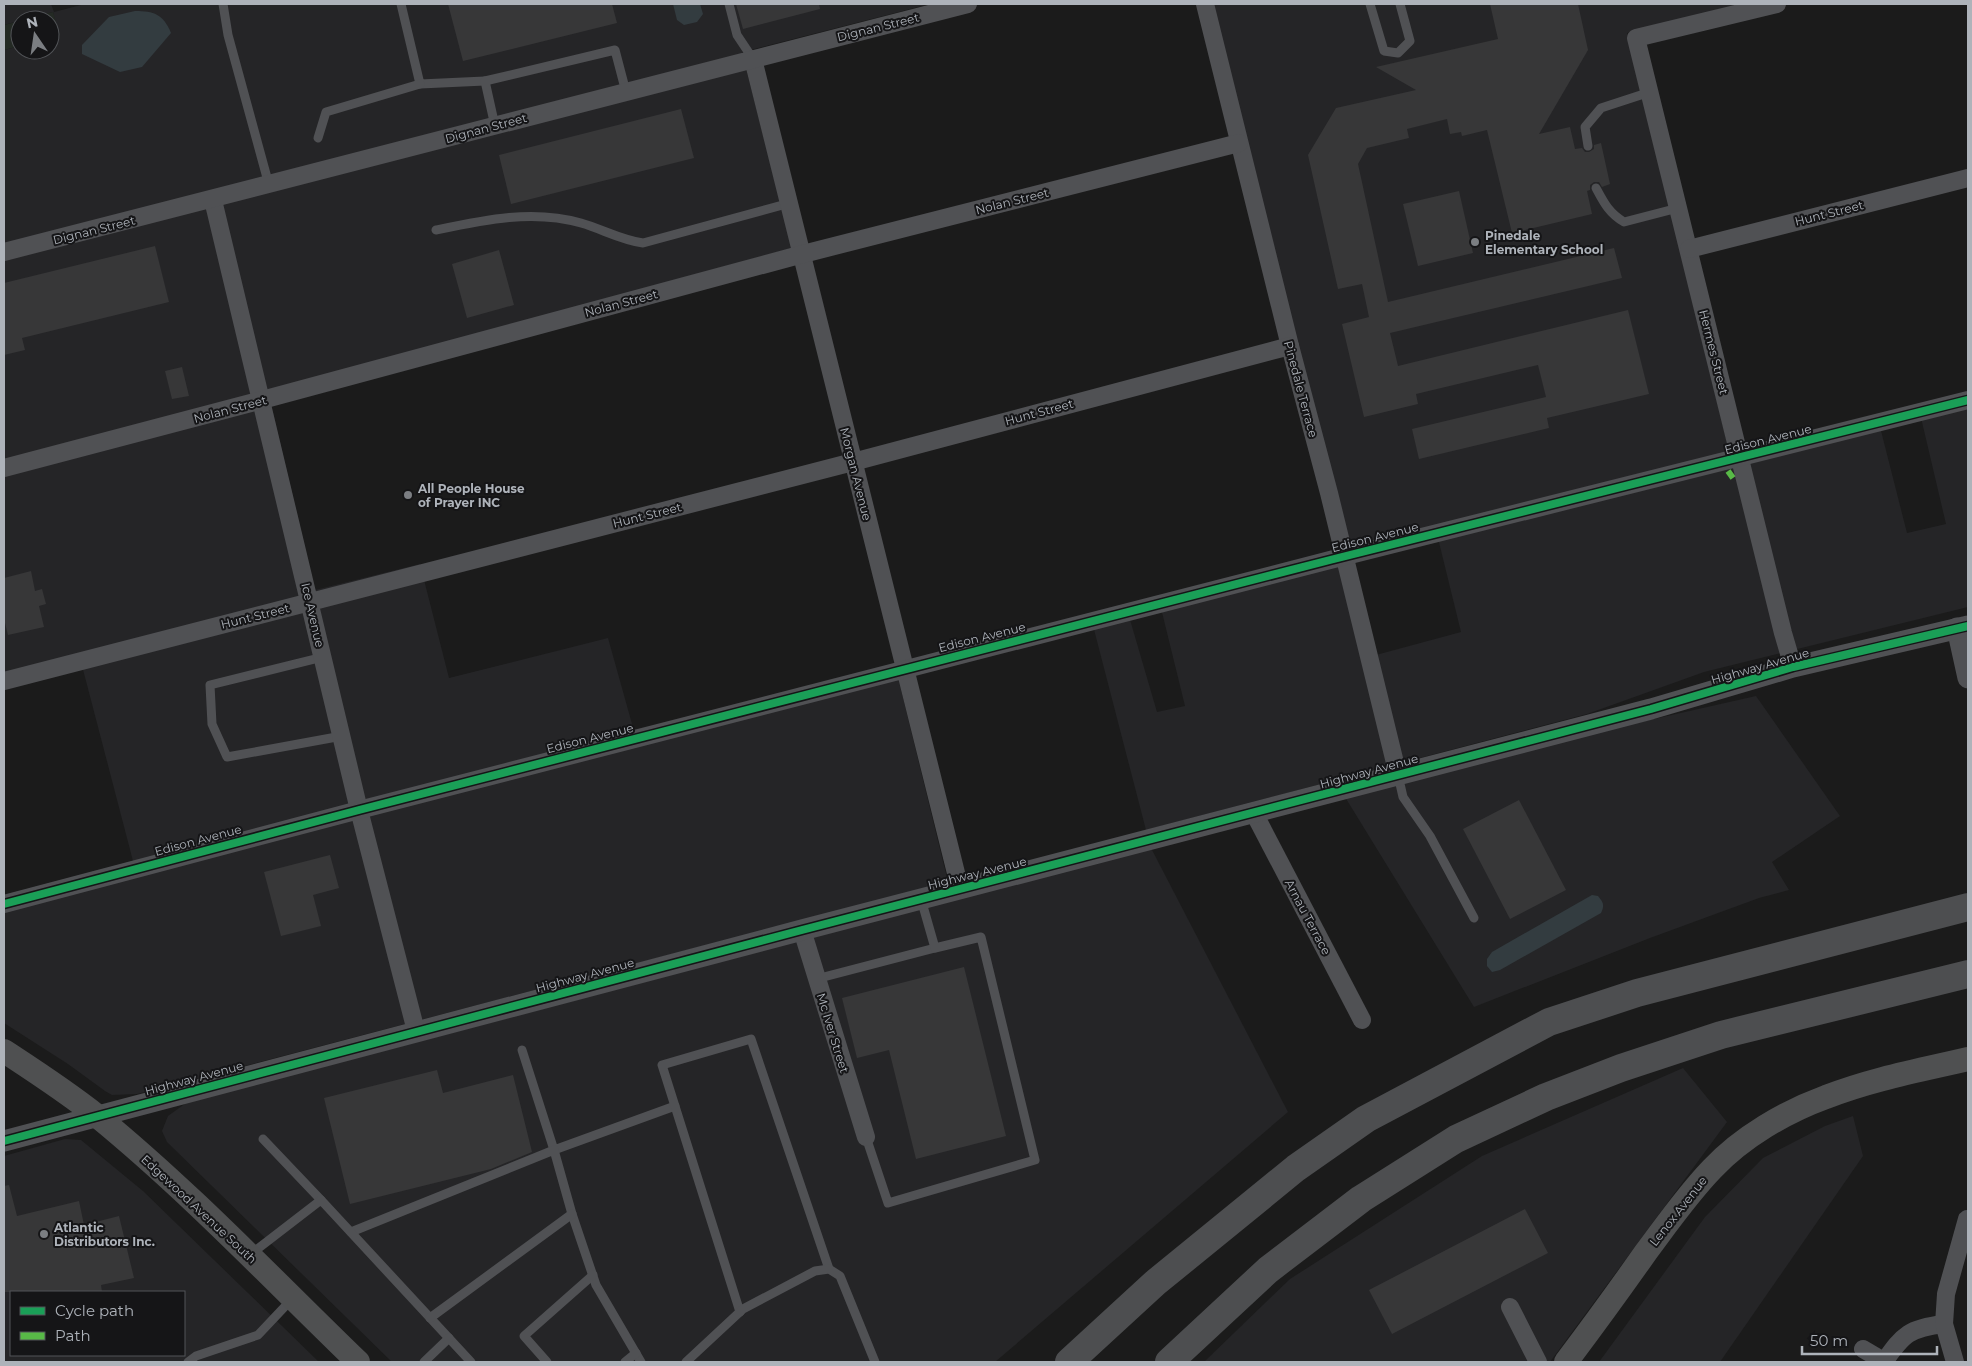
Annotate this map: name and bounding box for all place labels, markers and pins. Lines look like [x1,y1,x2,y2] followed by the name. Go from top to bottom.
[1485,228,1603,257] place label: Pinedale Elementary School
[1469,236,1481,248] marker: Pinedale Elementary School
[417,481,525,510] place label: All People House of Prayer INC
[402,489,414,501] marker: All People House of Prayer INC
[53,1220,155,1249] place label: Atlantic Distributors Inc.
[38,1228,50,1240] marker: Atlantic Distributors Inc.

